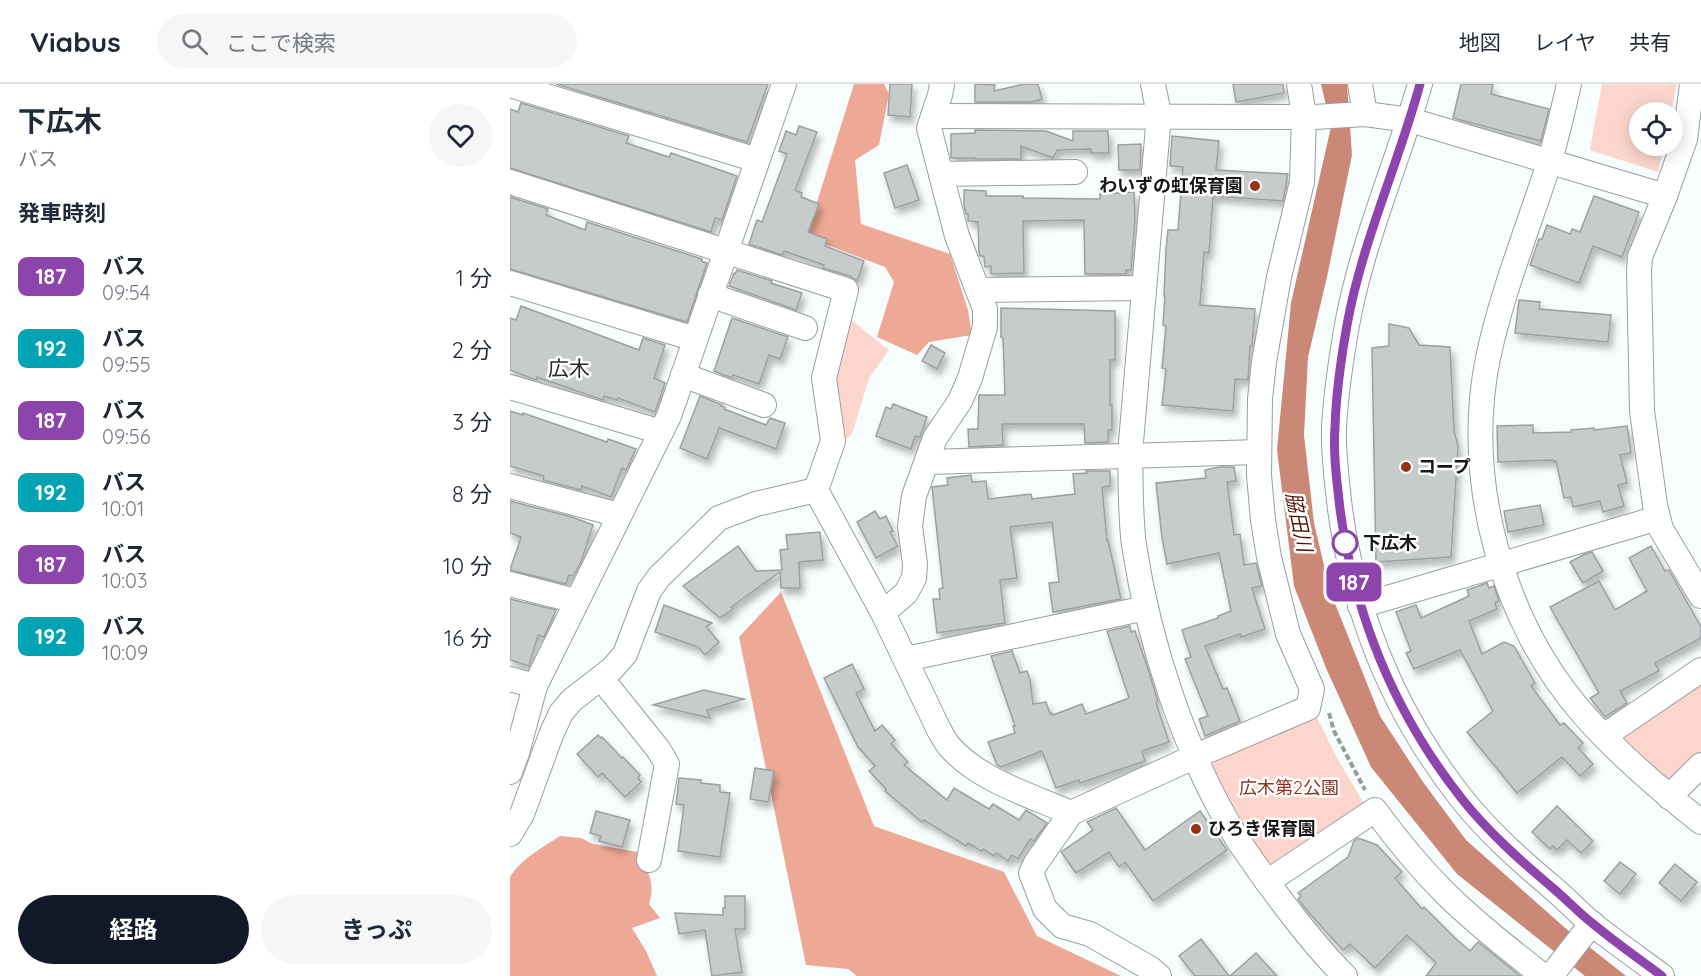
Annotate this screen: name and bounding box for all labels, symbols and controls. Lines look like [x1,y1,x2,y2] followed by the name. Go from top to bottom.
[157,14,577,68] search box
[30,24,121,59] text: Viabus
[178,25,211,58] icon: search
[226,29,336,57] text: ここで検索
[1459,29,1501,55] text: 地図
[1534,29,1596,55] text: レイヤ
[1629,29,1671,55] text: 共有
[1629,102,1683,156] map controls
[1629,102,1683,156] button: locate
[18,103,102,138] text: 下広木
[429,104,492,167] button: heart
[18,146,58,171] text: バス
[1099,174,1243,197] place label: わいずの虹保育園
[1248,179,1262,193] marker: わいずの虹保育園
[18,199,106,227] text: 発車時刻
[102,252,146,280] text: バス
[35,263,67,289] text: 187
[456,264,492,292] text: 1 分
[102,280,150,305] text: 09:54
[102,324,146,352] text: バス
[35,335,67,361] text: 192
[452,336,492,364] text: 2 分
[102,352,151,377] text: 09:55
[548,355,590,381] district label: 広木
[102,396,146,424] text: バス
[35,407,67,433] text: 187
[452,408,492,436] text: 3 分
[102,424,150,449] text: 09:56
[1418,455,1471,478] place label: コープ
[1399,460,1413,474] marker: コープ
[102,468,146,496] text: バス
[35,479,67,505] text: 192
[452,480,492,508] text: 8 分
[1281,490,1318,556] water label: 脇田川
[102,496,144,521] text: 10:01
[1332,530,1358,556] marker: 下広木
[1363,531,1417,554] place label: 下広木
[102,540,146,568] text: バス
[35,551,67,577] text: 187
[443,552,492,580] text: 10 分
[1320,562,1388,602] line badge: 187
[102,568,147,593] text: 10:03
[1338,569,1370,595] text: 187
[102,612,146,640] text: バス
[35,623,67,649] text: 192
[444,624,492,652] text: 16 分
[102,640,148,665] text: 10:09
[1239,776,1339,799] park label: 広木第2公園
[1208,817,1316,840] place label: ひろき保育園
[1189,822,1203,836] marker: ひろき保育園
[18,895,249,964] button: 経路
[261,895,492,964] button: きっぷ

